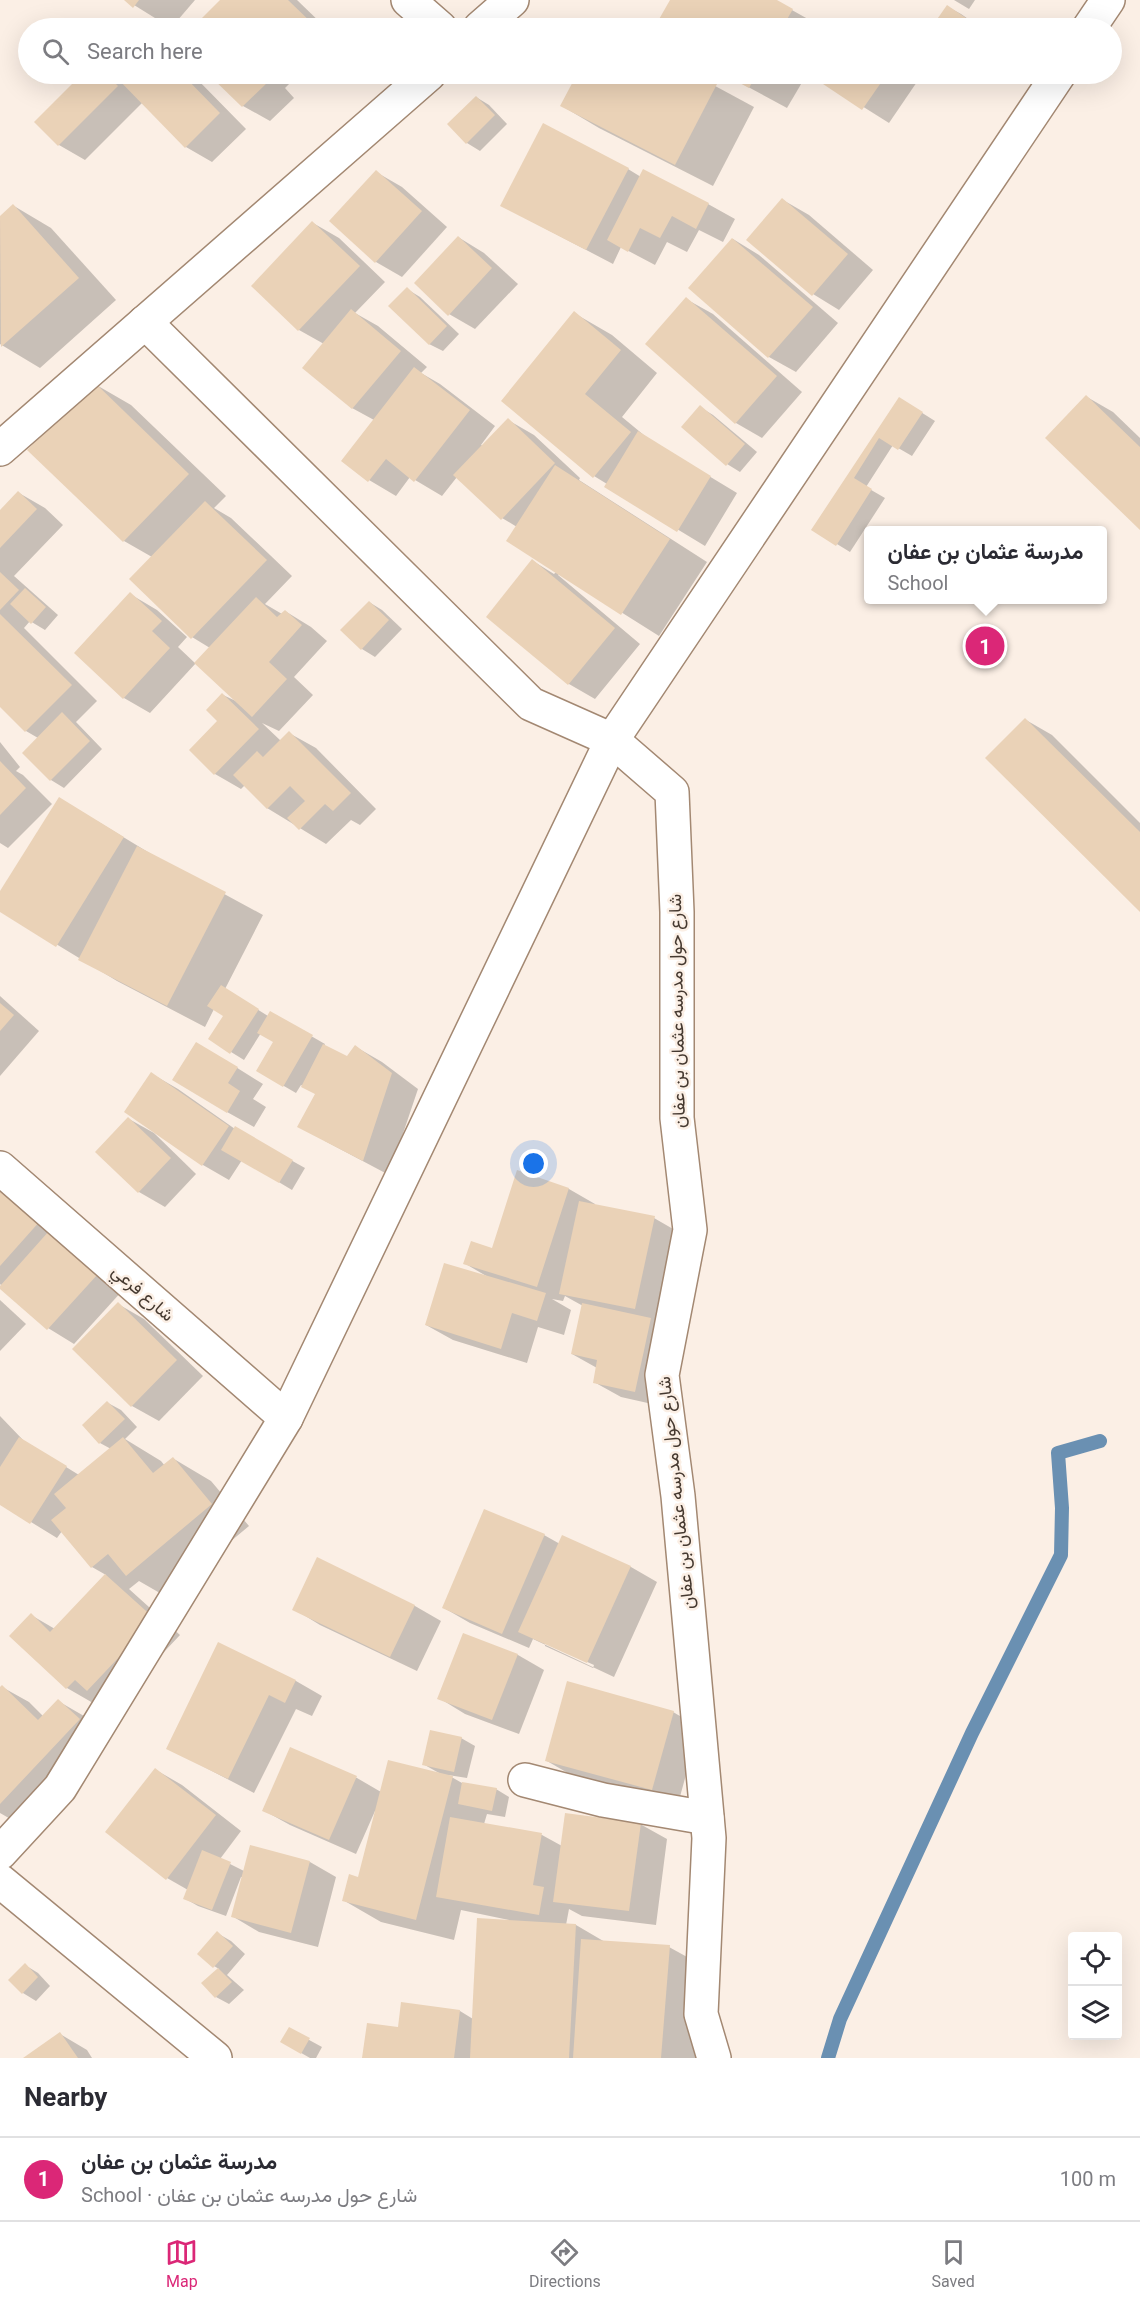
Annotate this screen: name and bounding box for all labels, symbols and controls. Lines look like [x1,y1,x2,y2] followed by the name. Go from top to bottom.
[18,18,1122,84] search box
[39,35,72,68] icon: search
[87,39,203,64] text: Search here
[864,526,1107,604] popup
[887,539,1084,564] text: مدرسة عثمان بن عفان
[887,571,948,595] text: School
[966,624,1004,668] pin: 1
[664,894,691,1128] street label: شارع حول مدرسه عثمان بن عفان
[519,1149,548,1178] your location
[105,1260,179,1329] street label: شارع فرعي
[653,1375,700,1611] street label: شارع حول مدرسه عثمان بن عفان
[1068,1932,1122,2040] map controls
[1068,1932,1122,1986] button: locate
[1068,1986,1122,2040] button: layers
[24,2082,107,2112] text: Nearby
[81,2149,277,2174] text: مدرسة عثمان بن عفان
[38,2167,49,2191] text: 1
[1060,2167,1116,2191] text: 100 m
[81,2183,417,2207] text: School · شارع حول مدرسه عثمان بن عفان
[165,2236,198,2291] tab: Map
[529,2236,601,2291] tab: Directions
[931,2236,975,2291] tab: Saved

